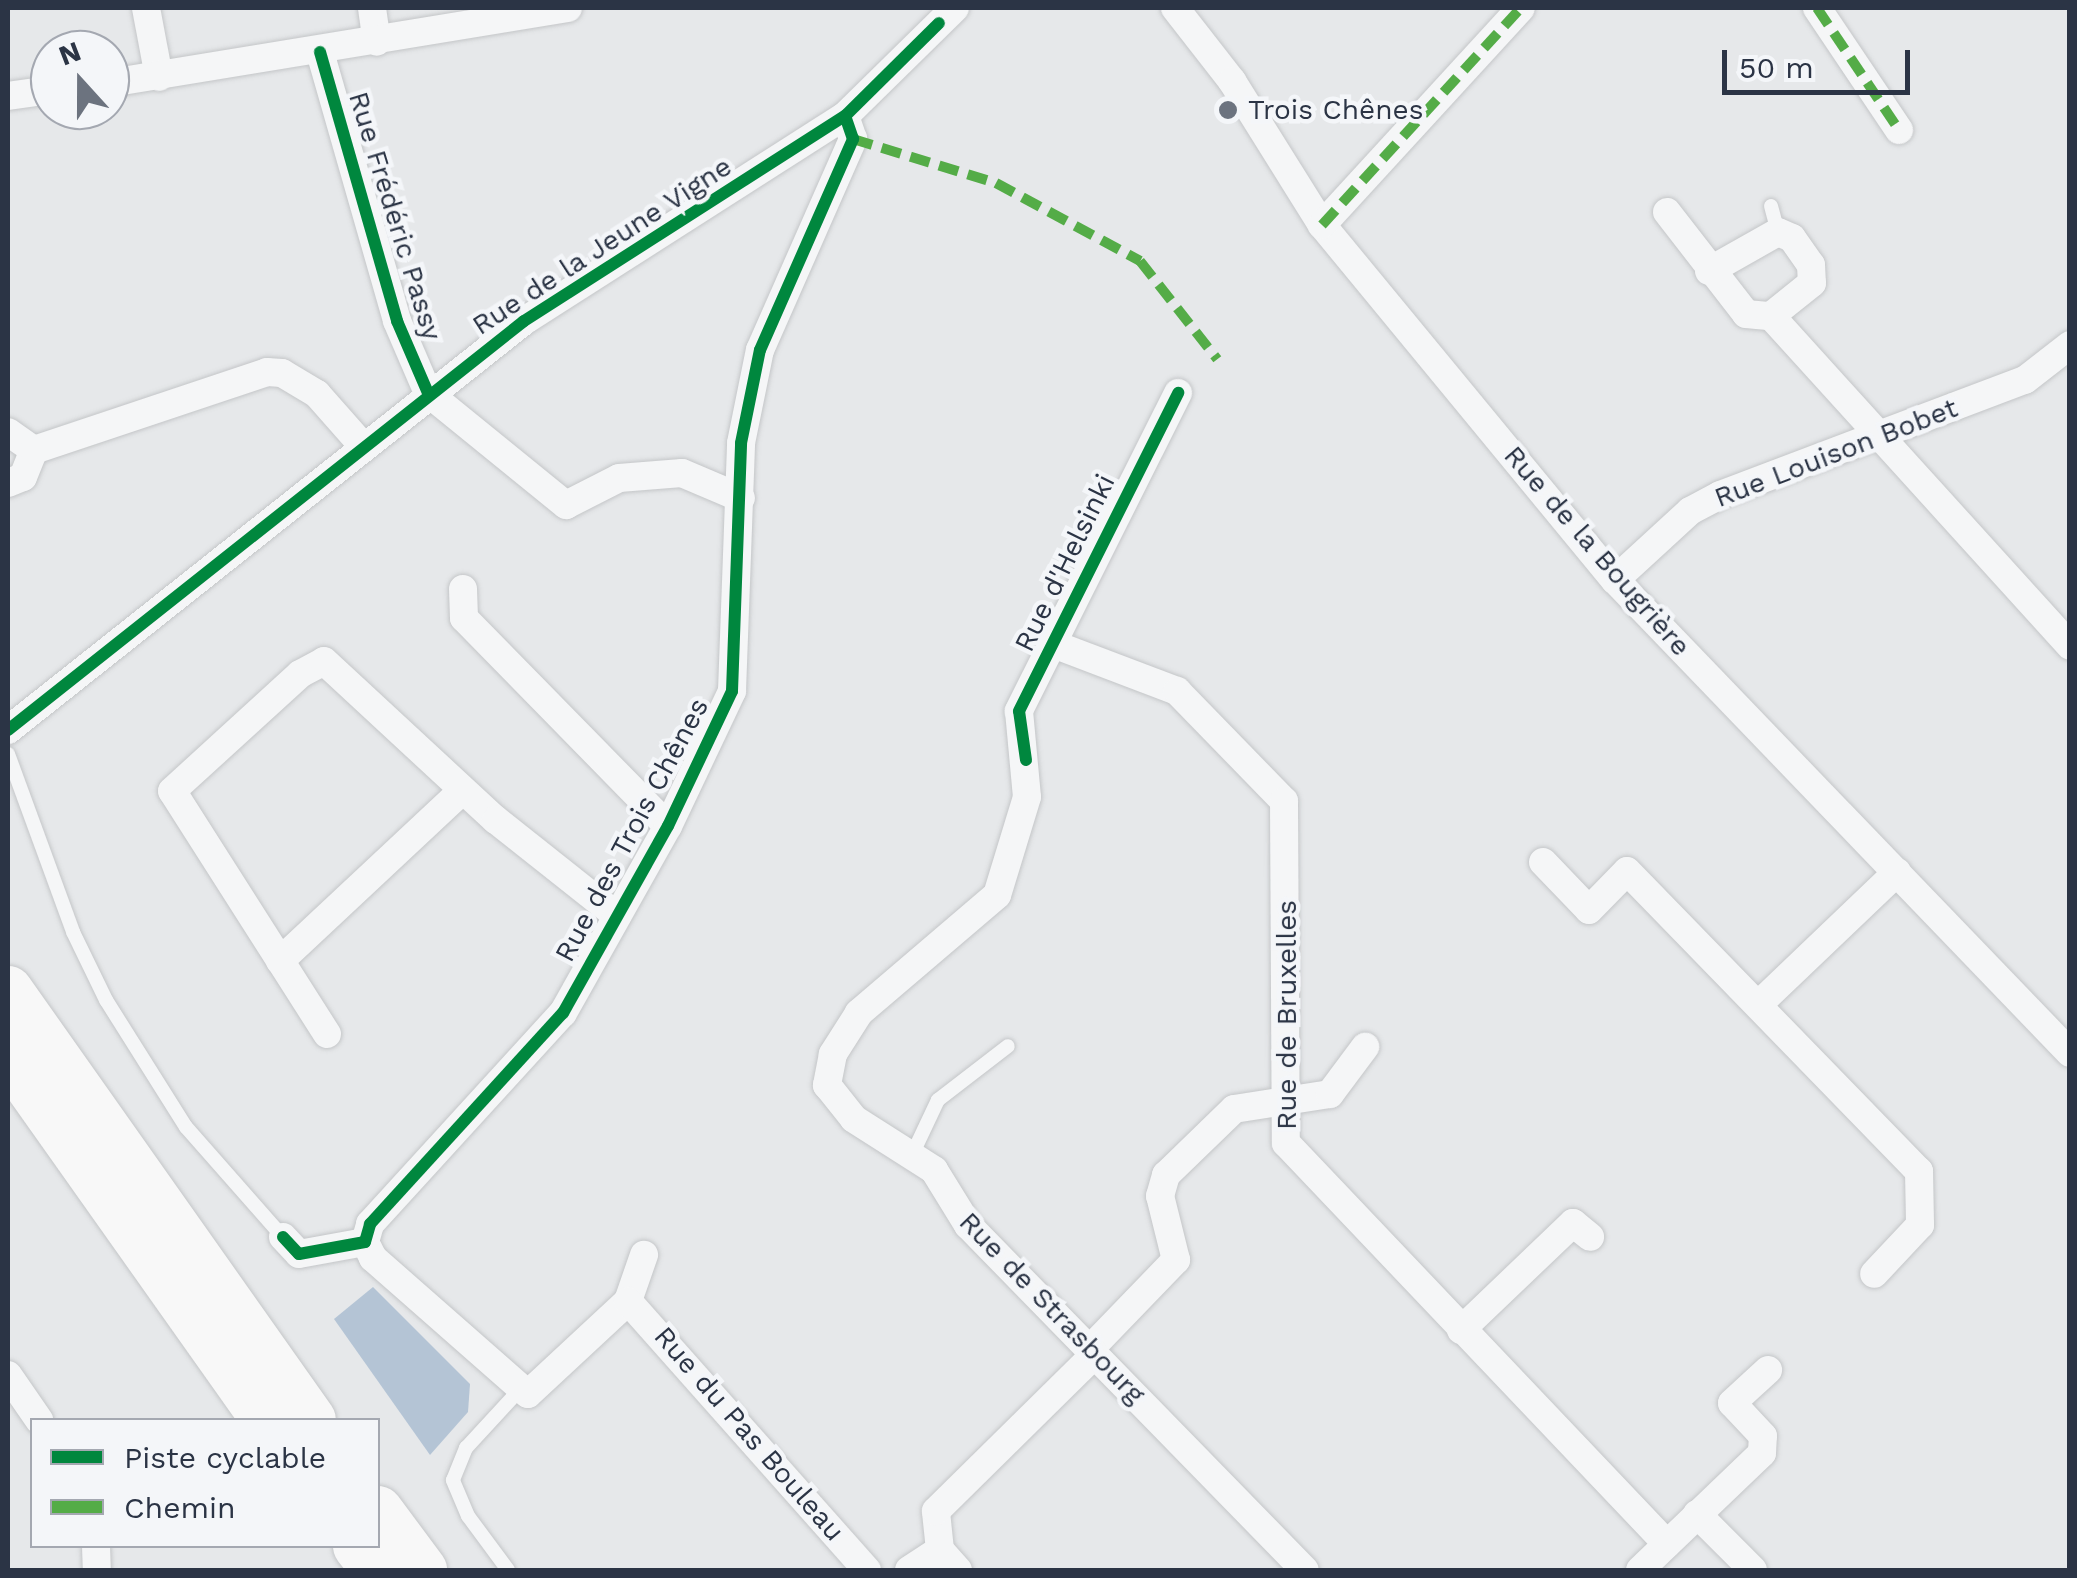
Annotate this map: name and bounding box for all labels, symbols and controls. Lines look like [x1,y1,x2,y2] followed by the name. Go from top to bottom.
[30,30,130,130] north arrow
[1727,30,1914,92] scale bar
[54,34,85,73] text: N
[1739,50,1814,85] text: 50 m
[341,88,449,344] street label: Rue Frédéric Passy
[1248,93,1423,127] place label: Trois Chênes
[1217,99,1239,121] marker: Trois Chênes
[465,149,739,343] street label: Rue de la Jeune Vigne
[1710,391,1962,515] street label: Rue Louison Bobet
[1496,439,1698,663] street label: Rue de la Bougrière
[1008,469,1122,657] street label: Rue d'Helsinki
[548,692,716,968] street label: Rue des Trois Chênes
[1270,900,1304,1130] street label: Rue de Bruxelles
[952,1205,1152,1411] street label: Rue de Strasbourg
[647,1320,851,1548] street label: Rue du Pas Bouleau
[30,1418,380,1548] legend
[124,1440,326,1475] text: Piste cyclable
[124,1490,236,1525] text: Chemin

